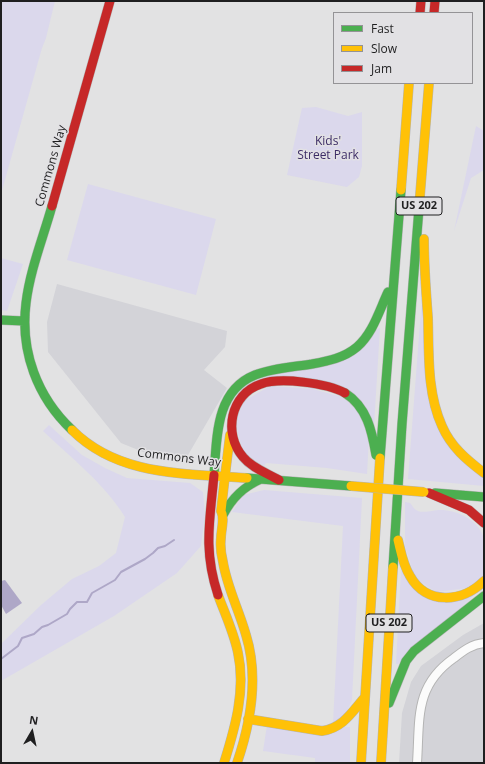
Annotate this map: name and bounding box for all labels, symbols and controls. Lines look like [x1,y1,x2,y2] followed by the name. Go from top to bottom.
[333,12,473,84] legend
[371,20,394,37] text: Fast
[371,40,397,57] text: Slow
[371,60,392,77] text: Jam
[32,124,70,208] street label: Commons Way
[297,135,359,163] park label: Kids' Street Park
[396,197,442,215] road number: US 202
[136,446,222,470] street label: Commons Way
[366,614,412,632] road number: US 202
[12,712,52,752] north arrow
[28,712,40,728] text: N

